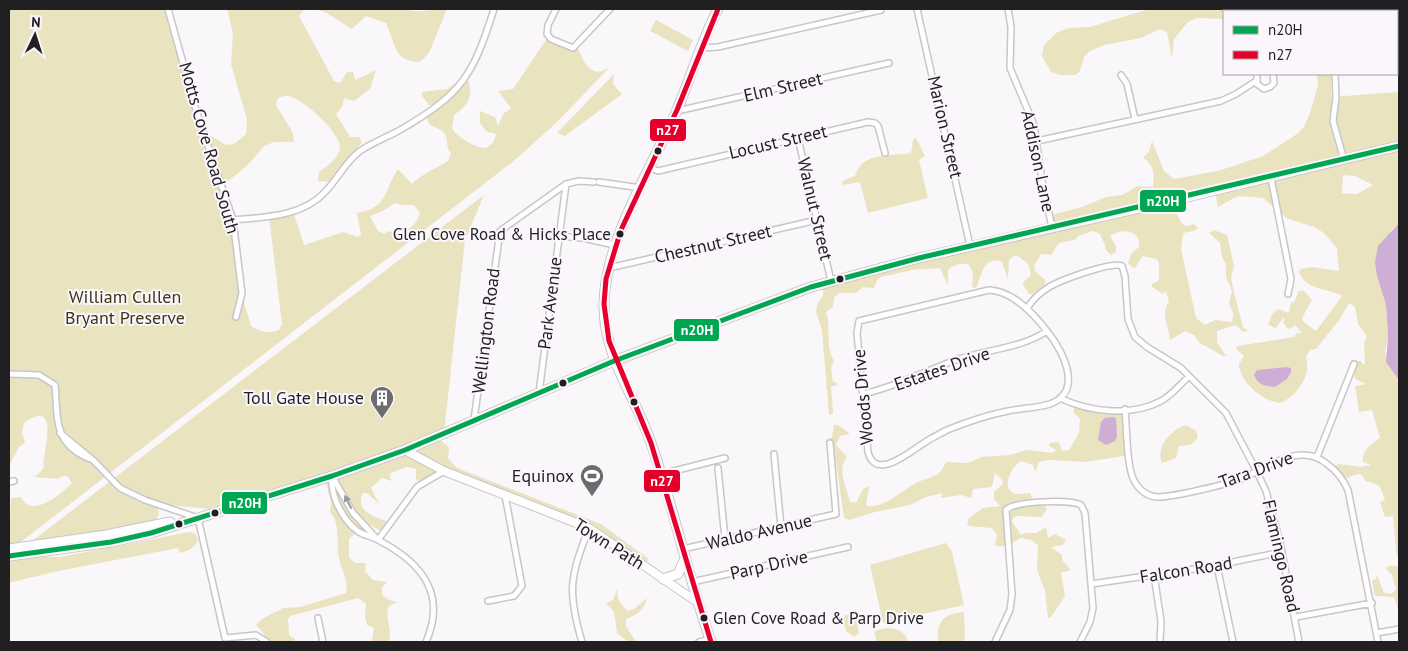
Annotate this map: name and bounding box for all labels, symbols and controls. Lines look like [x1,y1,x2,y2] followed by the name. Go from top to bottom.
[10,10,60,60] north arrow
[1223,10,1398,75] legend
[31,13,41,31] text: N
[1268,20,1303,39] text: n20H
[1268,45,1293,64] text: n27
[174,59,245,236] street label: Motts Cove Road South
[741,66,825,107] street label: Elm Street
[923,73,968,180] street label: Marion Street
[1016,108,1060,214] street label: Addison Lane
[649,118,687,142] line badge: n27
[726,119,829,164] street label: Locust Street
[656,121,680,139] text: n27
[653,146,663,156] unlabelled marker
[792,155,838,263] street label: Walnut Street
[1139,189,1187,213] line badge: n20H
[1147,192,1179,210] text: n20H
[652,219,774,268] street label: Chestnut Street
[393,223,611,245] place label: Glen Cove Road & Hicks Place
[615,229,625,239] marker: Glen Cove Road & Hicks Place
[532,255,567,351] street label: Park Avenue
[466,267,505,395] street label: Wellington Road
[835,274,845,284] unlabelled marker
[65,285,185,329] park label: William Cullen Bryant Preserve
[673,318,720,342] line badge: n20H
[681,321,713,339] text: n20H
[891,341,993,396] street label: Estates Drive
[847,348,878,446] street label: Woods Drive
[558,378,568,388] unlabelled marker
[369,385,395,419] building icon: Toll Gate House
[243,386,364,409] place label: Toll Gate House
[629,397,639,407] unlabelled marker
[1216,446,1296,494] street label: Tara Drive
[579,463,605,497] sports icon: Equinox
[512,464,574,487] place label: Equinox
[643,469,681,493] line badge: n27
[650,472,674,490] text: n27
[221,491,268,515] line badge: n20H
[229,494,261,512] text: n20H
[344,495,352,510] one-way arrow
[1257,497,1306,615] street label: Flamingo Road
[210,508,220,518] unlabelled marker
[704,508,814,555] street label: Waldo Avenue
[570,513,649,574] street label: Town Path
[174,519,184,529] unlabelled marker
[728,544,810,585] street label: Parp Drive
[1138,551,1234,588] street label: Falcon Road
[713,607,924,629] place label: Glen Cove Road & Parp Drive
[699,613,709,623] marker: Glen Cove Road & Parp Drive

